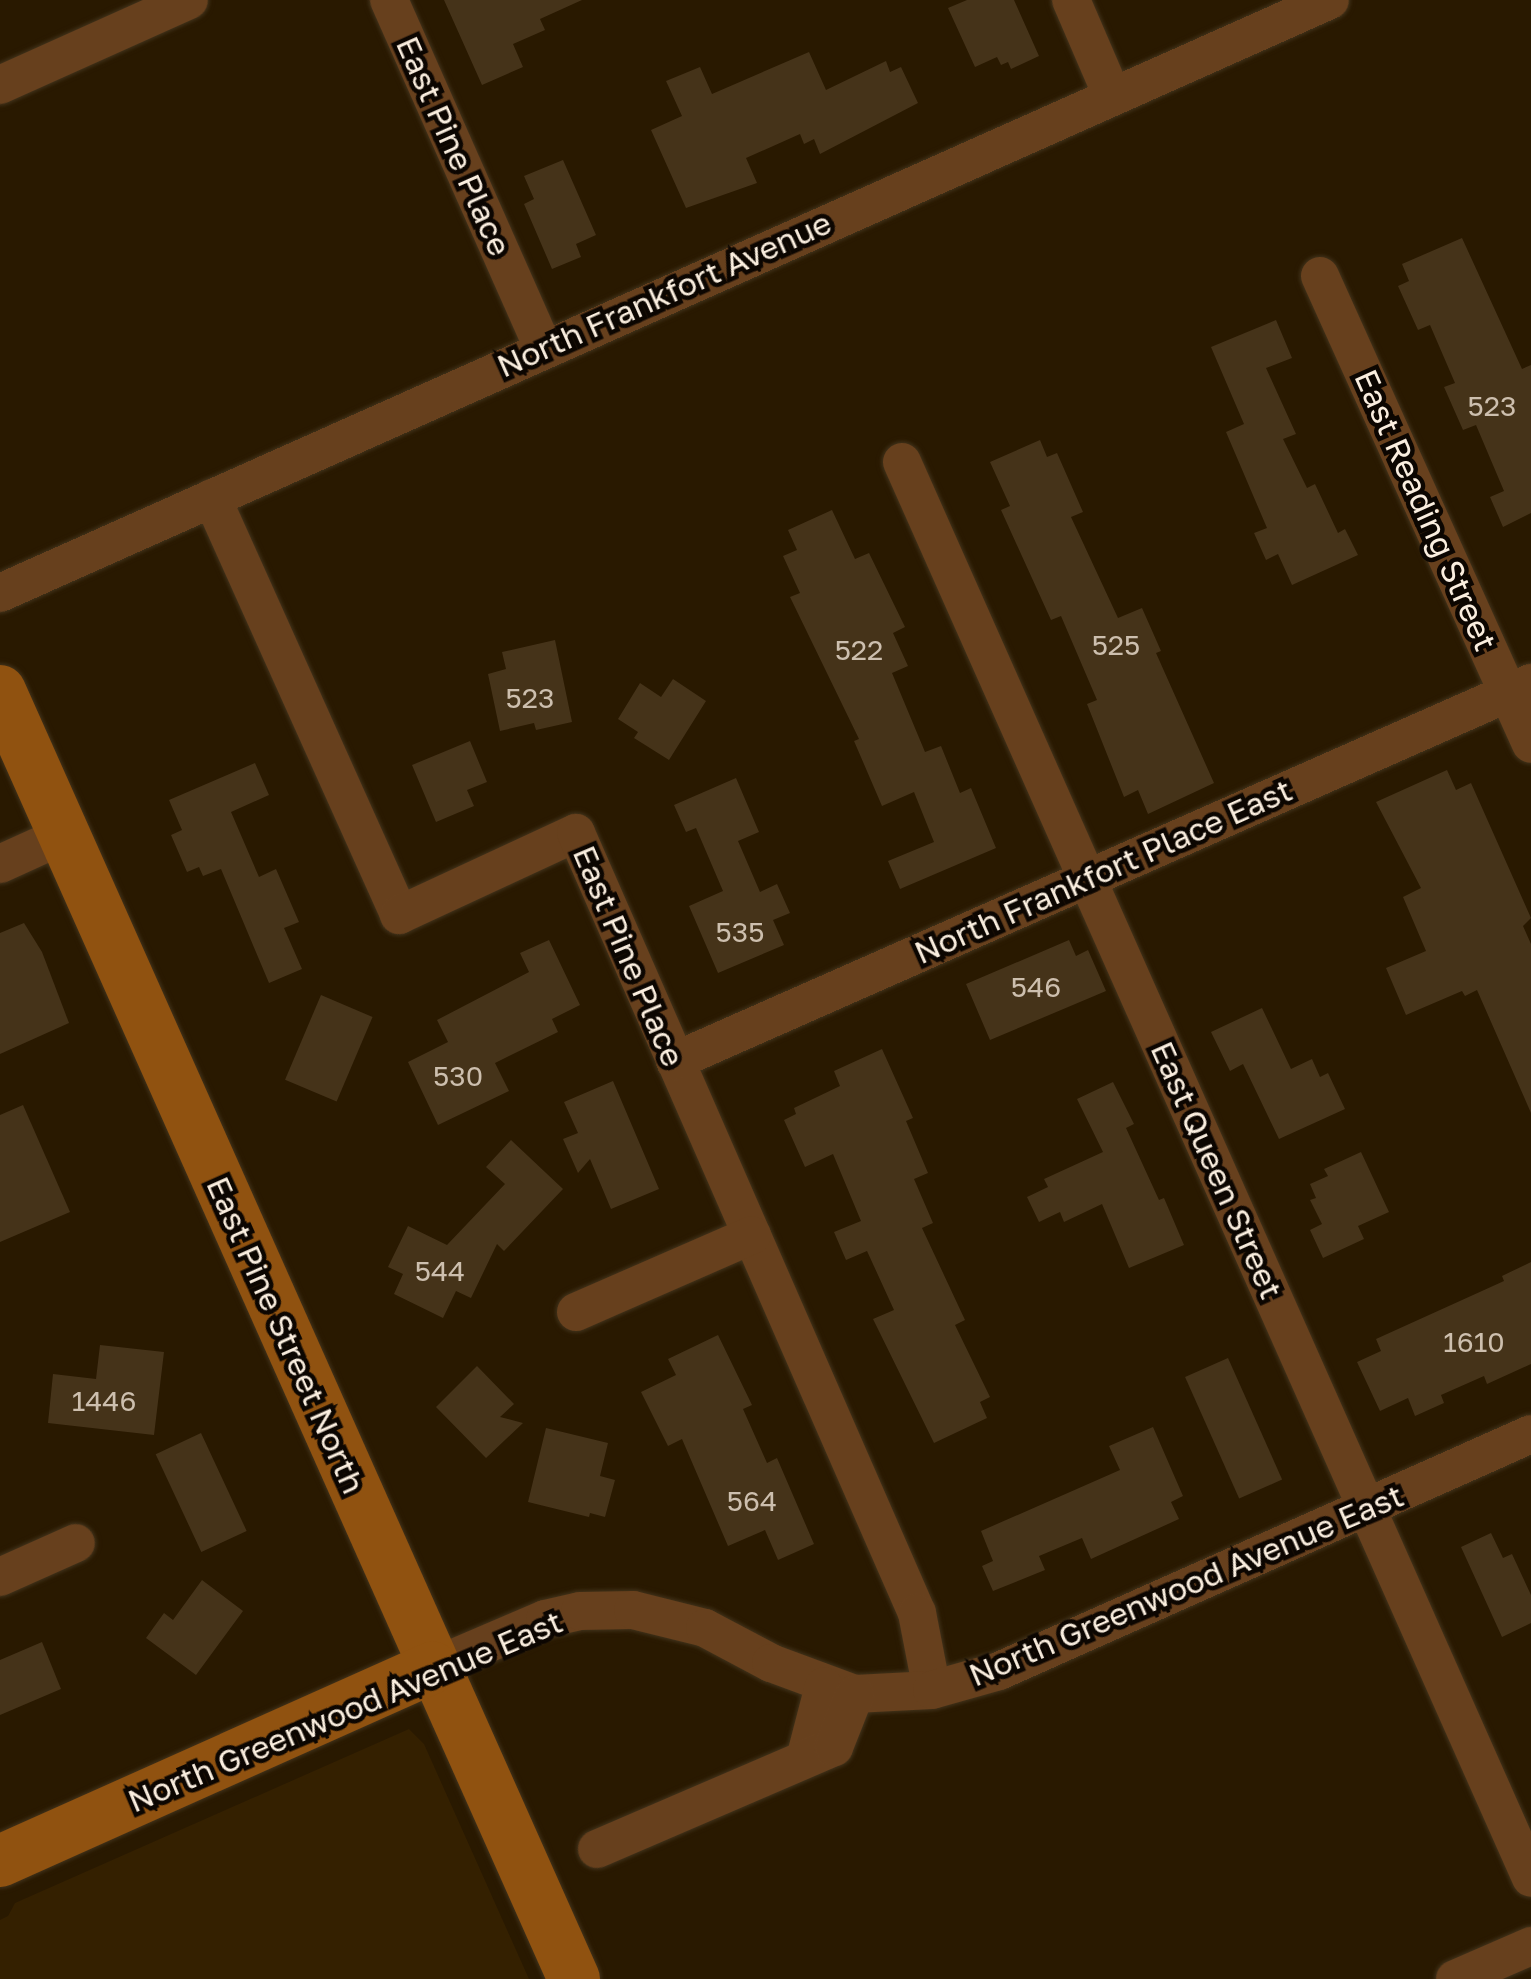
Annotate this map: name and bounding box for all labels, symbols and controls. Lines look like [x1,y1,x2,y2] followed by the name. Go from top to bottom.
[388,30,520,262] street label: East Pine Place
[491,203,837,385] street label: North Frankfort Avenue
[1347,364,1505,656] street label: East Reading Street
[1468,389,1516,423] house number: 523
[1092,628,1140,662] house number: 525
[835,633,883,667] house number: 522
[506,681,554,715] house number: 523
[908,770,1298,972] street label: North Frankfort Place East
[565,840,693,1072] street label: East Pine Place
[716,915,764,949] house number: 535
[1011,970,1061,1004] house number: 546
[1143,1035,1291,1305] street label: East Queen Street
[433,1059,483,1093] house number: 530
[199,1171,373,1499] street label: East Pine Street North
[415,1254,465,1288] house number: 544
[1443,1325,1505,1359] house number: 1610
[72,1384,136,1418] house number: 1446
[963,1476,1409,1694] street label: North Greenwood Avenue East
[727,1484,777,1518] house number: 564
[122,1602,568,1820] street label: North Greenwood Avenue East

